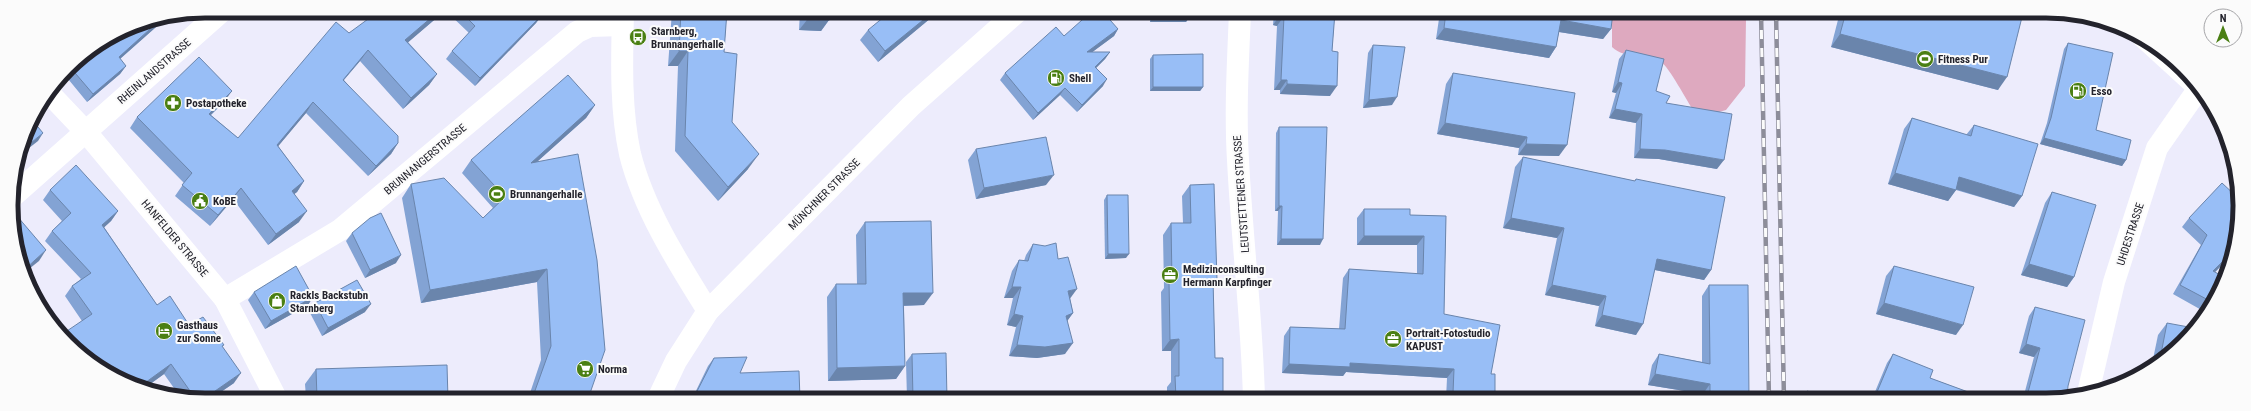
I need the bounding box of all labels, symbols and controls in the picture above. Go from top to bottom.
north arrow [2203,8,2243,48]
text: N [2220,12,2227,25]
place label: Starnberg, Brunnangerhalle [651,25,724,51]
bus stop icon: Starnberg, Brunnangerhalle [628,27,648,47]
street label: RHEINLANDSTRASSE [115,36,194,107]
sports icon: Fitness Pur [1915,49,1935,69]
place label: Fitness Pur [1938,53,1988,66]
fuel station icon: Shell [1046,68,1066,88]
place label: Shell [1069,72,1091,85]
fuel station icon: Esso [2068,81,2088,101]
place label: Esso [2091,85,2112,98]
pharmacy icon: Postapotheke [163,93,183,113]
place label: Postapotheke [186,97,247,110]
street label: BRUNNANGERSTRASSE [382,121,469,198]
street label: LEUTSTETTENER STRASSE [1231,134,1252,253]
street label: MÜNCHNER STRASSE [786,156,863,233]
sports icon: Brunnangerhalle [487,184,507,204]
place label: Brunnangerhalle [510,188,583,201]
public building icon: KoBE [190,191,210,211]
place label: KoBE [213,195,237,208]
street label: HANFELDER STRASSE [139,197,211,280]
street label: UHDESTRASSE [2114,201,2147,267]
place label: Medizinconsulting Hermann Karpfinger [1183,263,1272,289]
office icon: Medizinconsulting Hermann Karpfinger [1160,265,1180,285]
place label: Rackls Backstubn Starnberg [290,289,368,315]
shop icon: Rackls Backstubn Starnberg [267,291,287,311]
place label: Gasthaus zur Sonne [177,319,221,345]
hotel icon: Gasthaus zur Sonne [154,321,174,341]
place label: Portrait-Fotostudio KAPUST [1406,327,1491,353]
office icon: Portrait-Fotostudio KAPUST [1383,329,1403,349]
supermarket icon: Norma [575,359,595,379]
place label: Norma [598,363,627,376]

